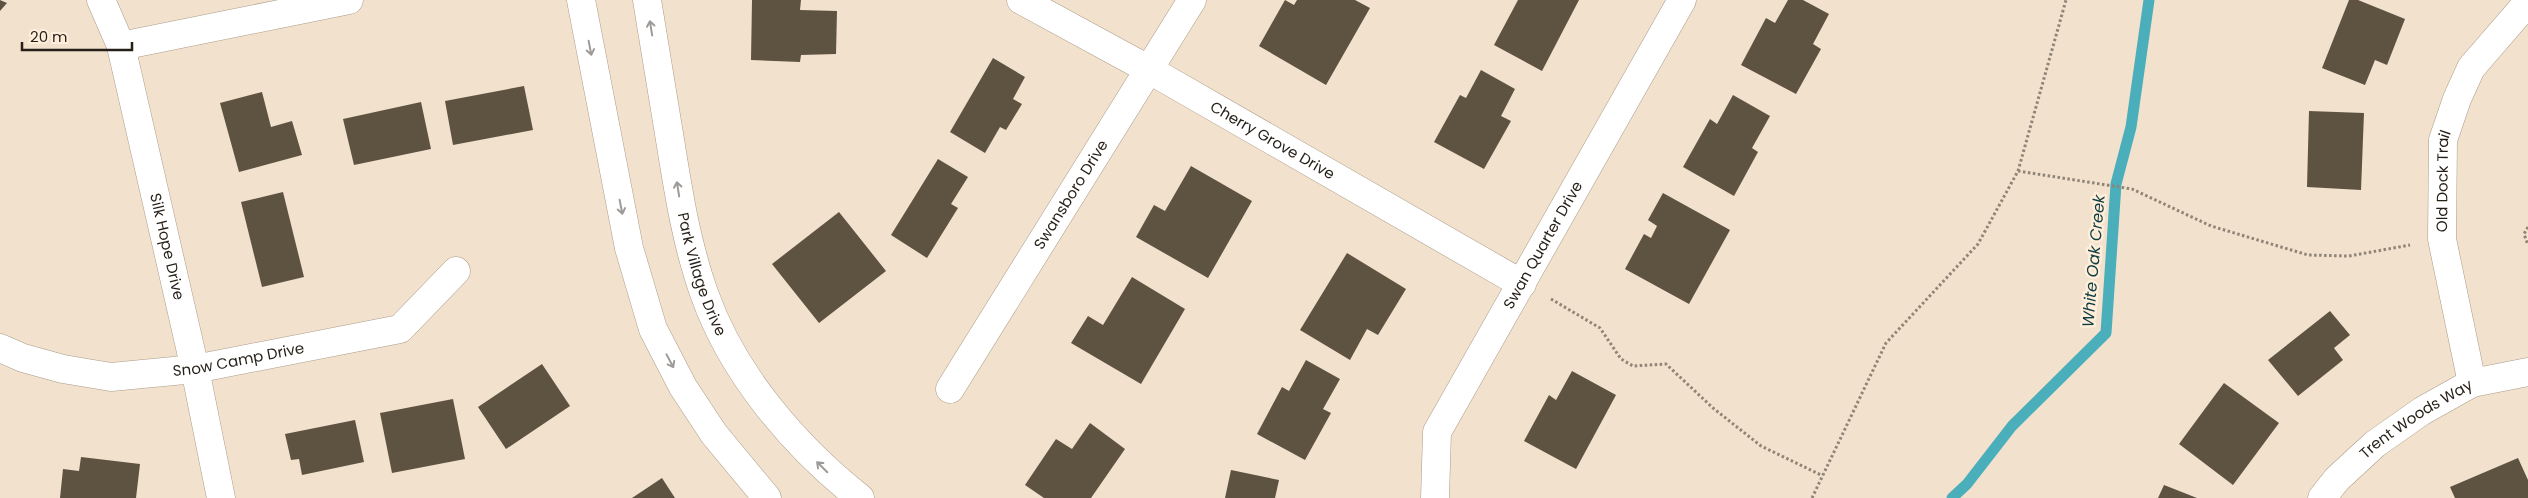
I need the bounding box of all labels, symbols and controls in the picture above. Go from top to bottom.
scale bar [22,20,132,52]
one-way arrow [646,21,656,37]
text: 20 m [30,26,68,47]
one-way arrow [586,39,596,55]
street label: Cherry Grove Drive [1206,96,1339,184]
street label: Old Dock Trail [2431,127,2456,232]
street label: Swansboro Drive [1029,136,1113,253]
street label: Swan Quarter Drive [1498,177,1587,313]
one-way arrow [672,181,682,197]
street label: Silk Hope Drive [145,191,190,302]
water label: White Oak Creek [2076,193,2111,328]
one-way arrow [617,199,627,215]
street label: Park Village Drive [673,210,732,339]
street label: Snow Camp Drive [172,337,306,381]
one-way arrow [665,354,675,369]
street label: Trent Woods Way [2355,374,2477,463]
one-way arrow [816,461,828,473]

